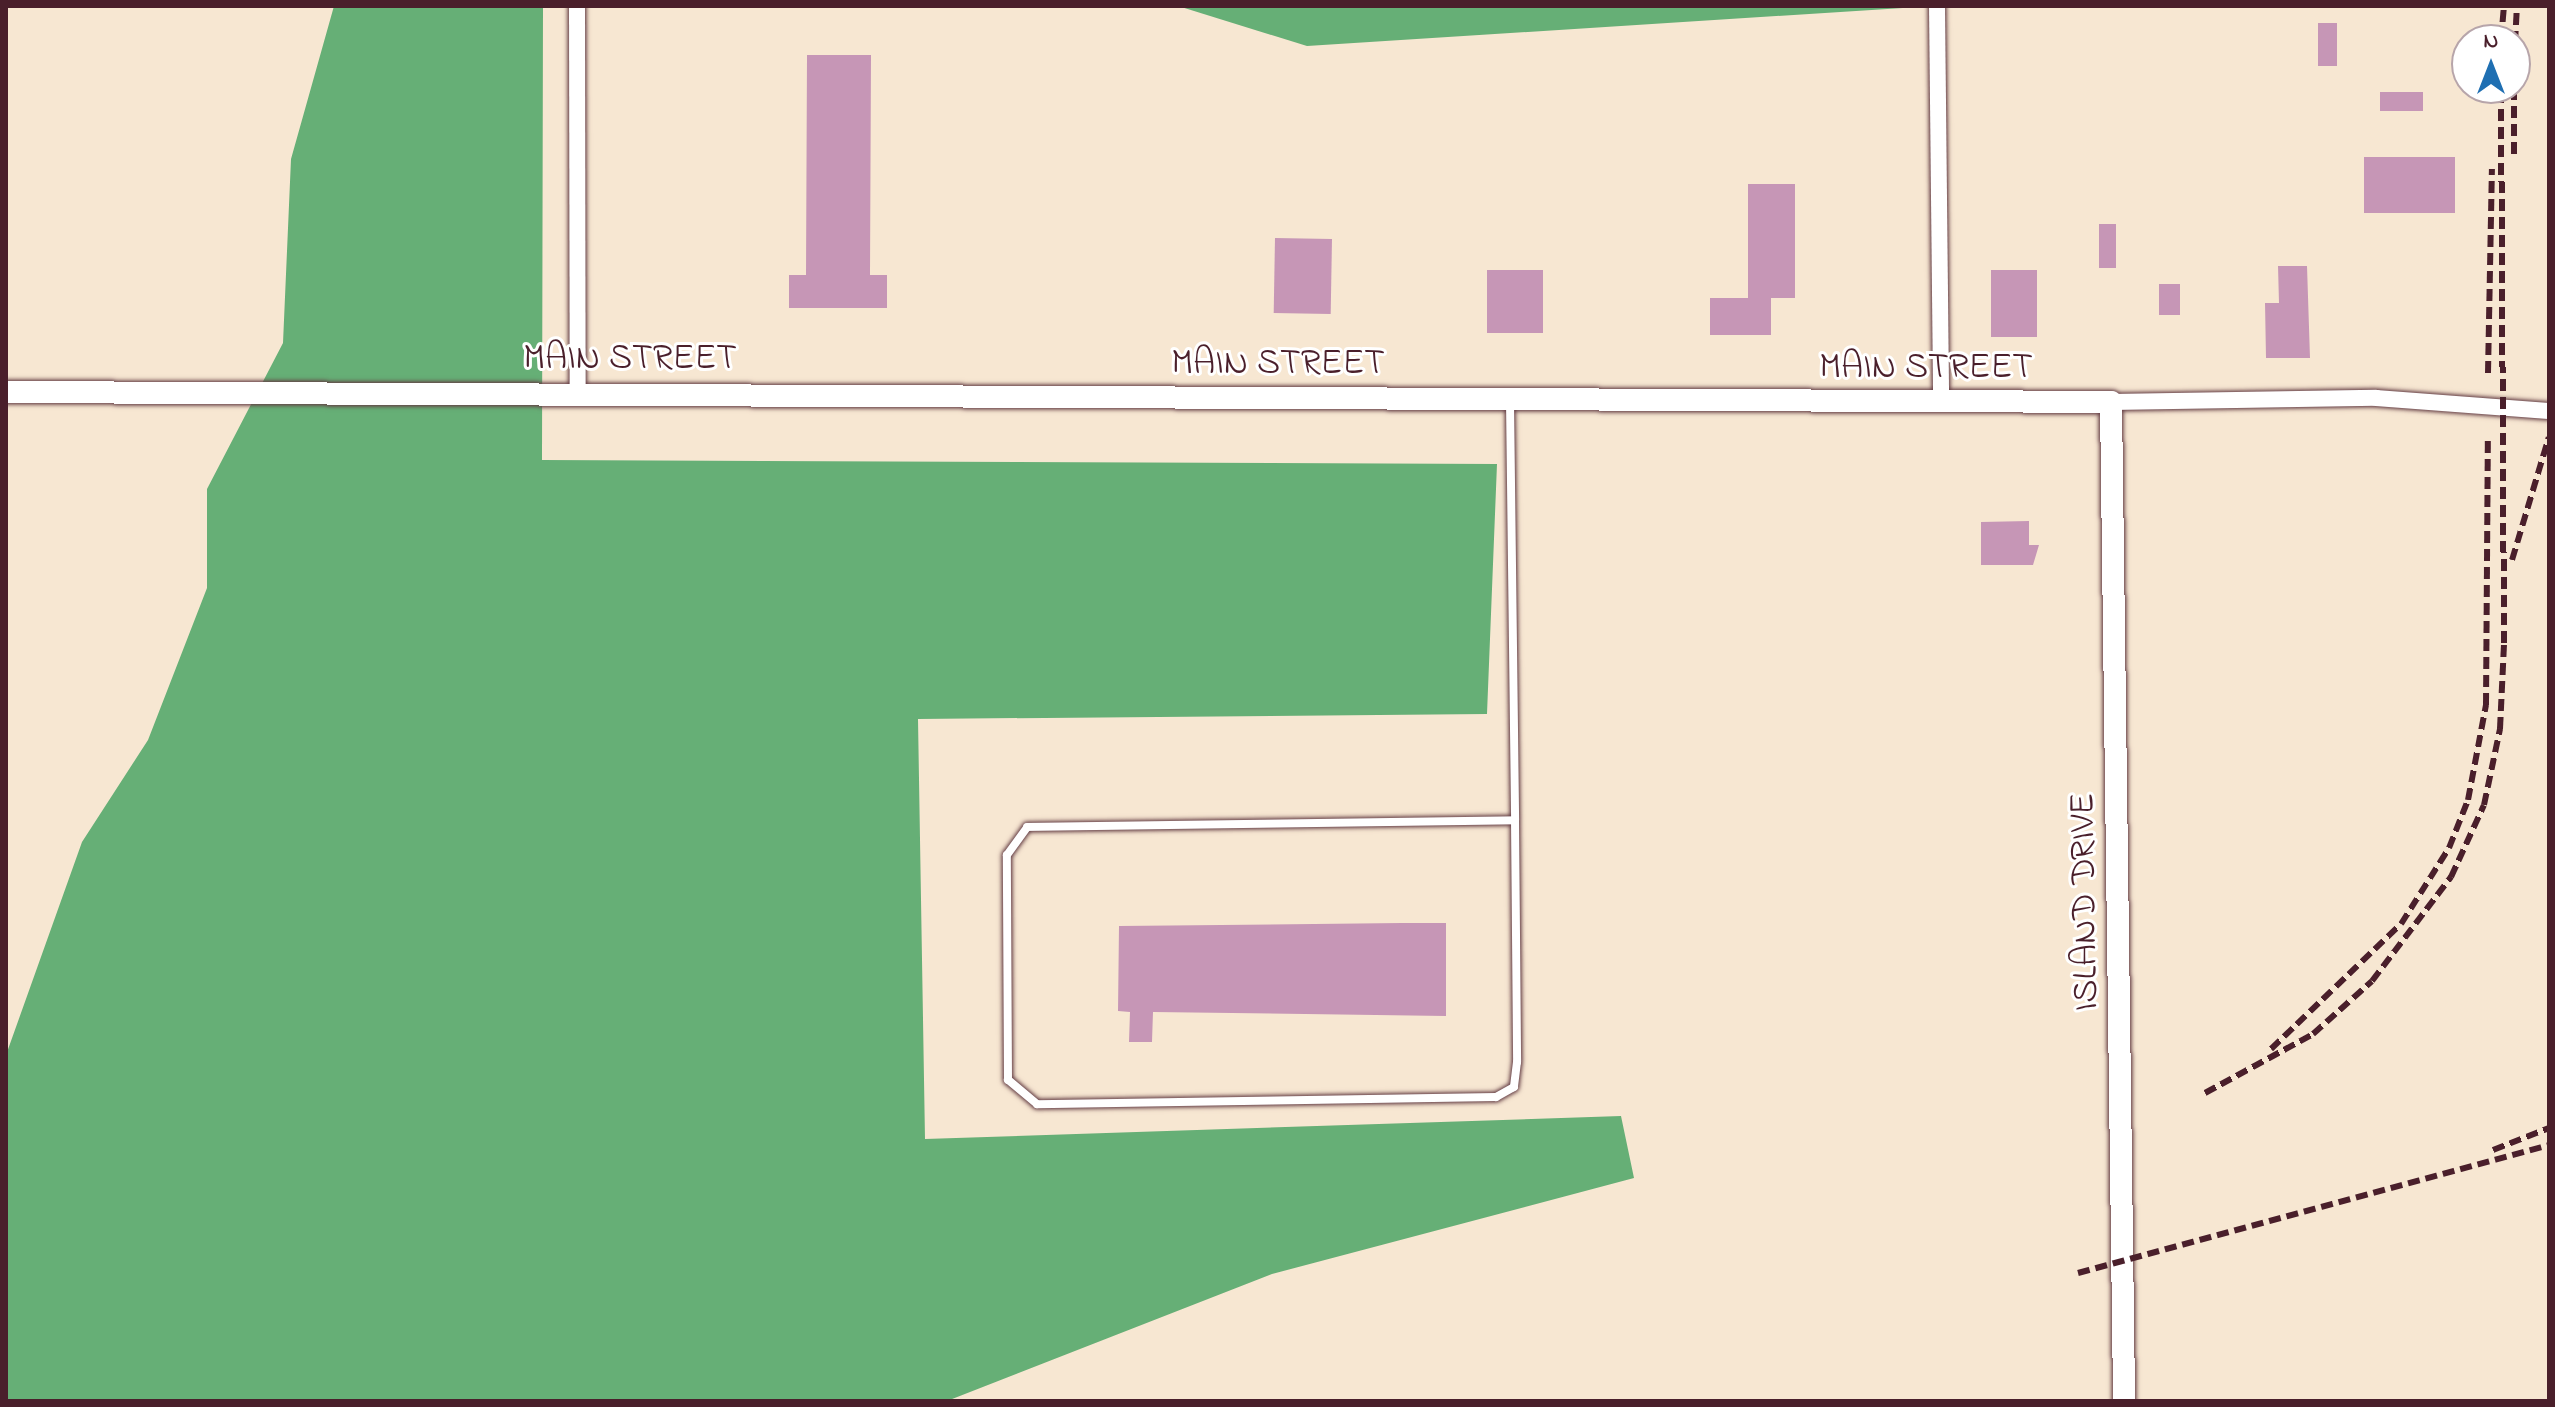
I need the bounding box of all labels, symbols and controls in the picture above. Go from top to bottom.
north arrow [2451,24,2531,104]
text: N [2484,26,2498,58]
street label: MAIN STREET [523,338,737,382]
street label: MAIN STREET [1171,343,1385,387]
street label: MAIN STREET [1819,347,2033,391]
street label: ISLAND DRIVE [2062,793,2110,1011]

